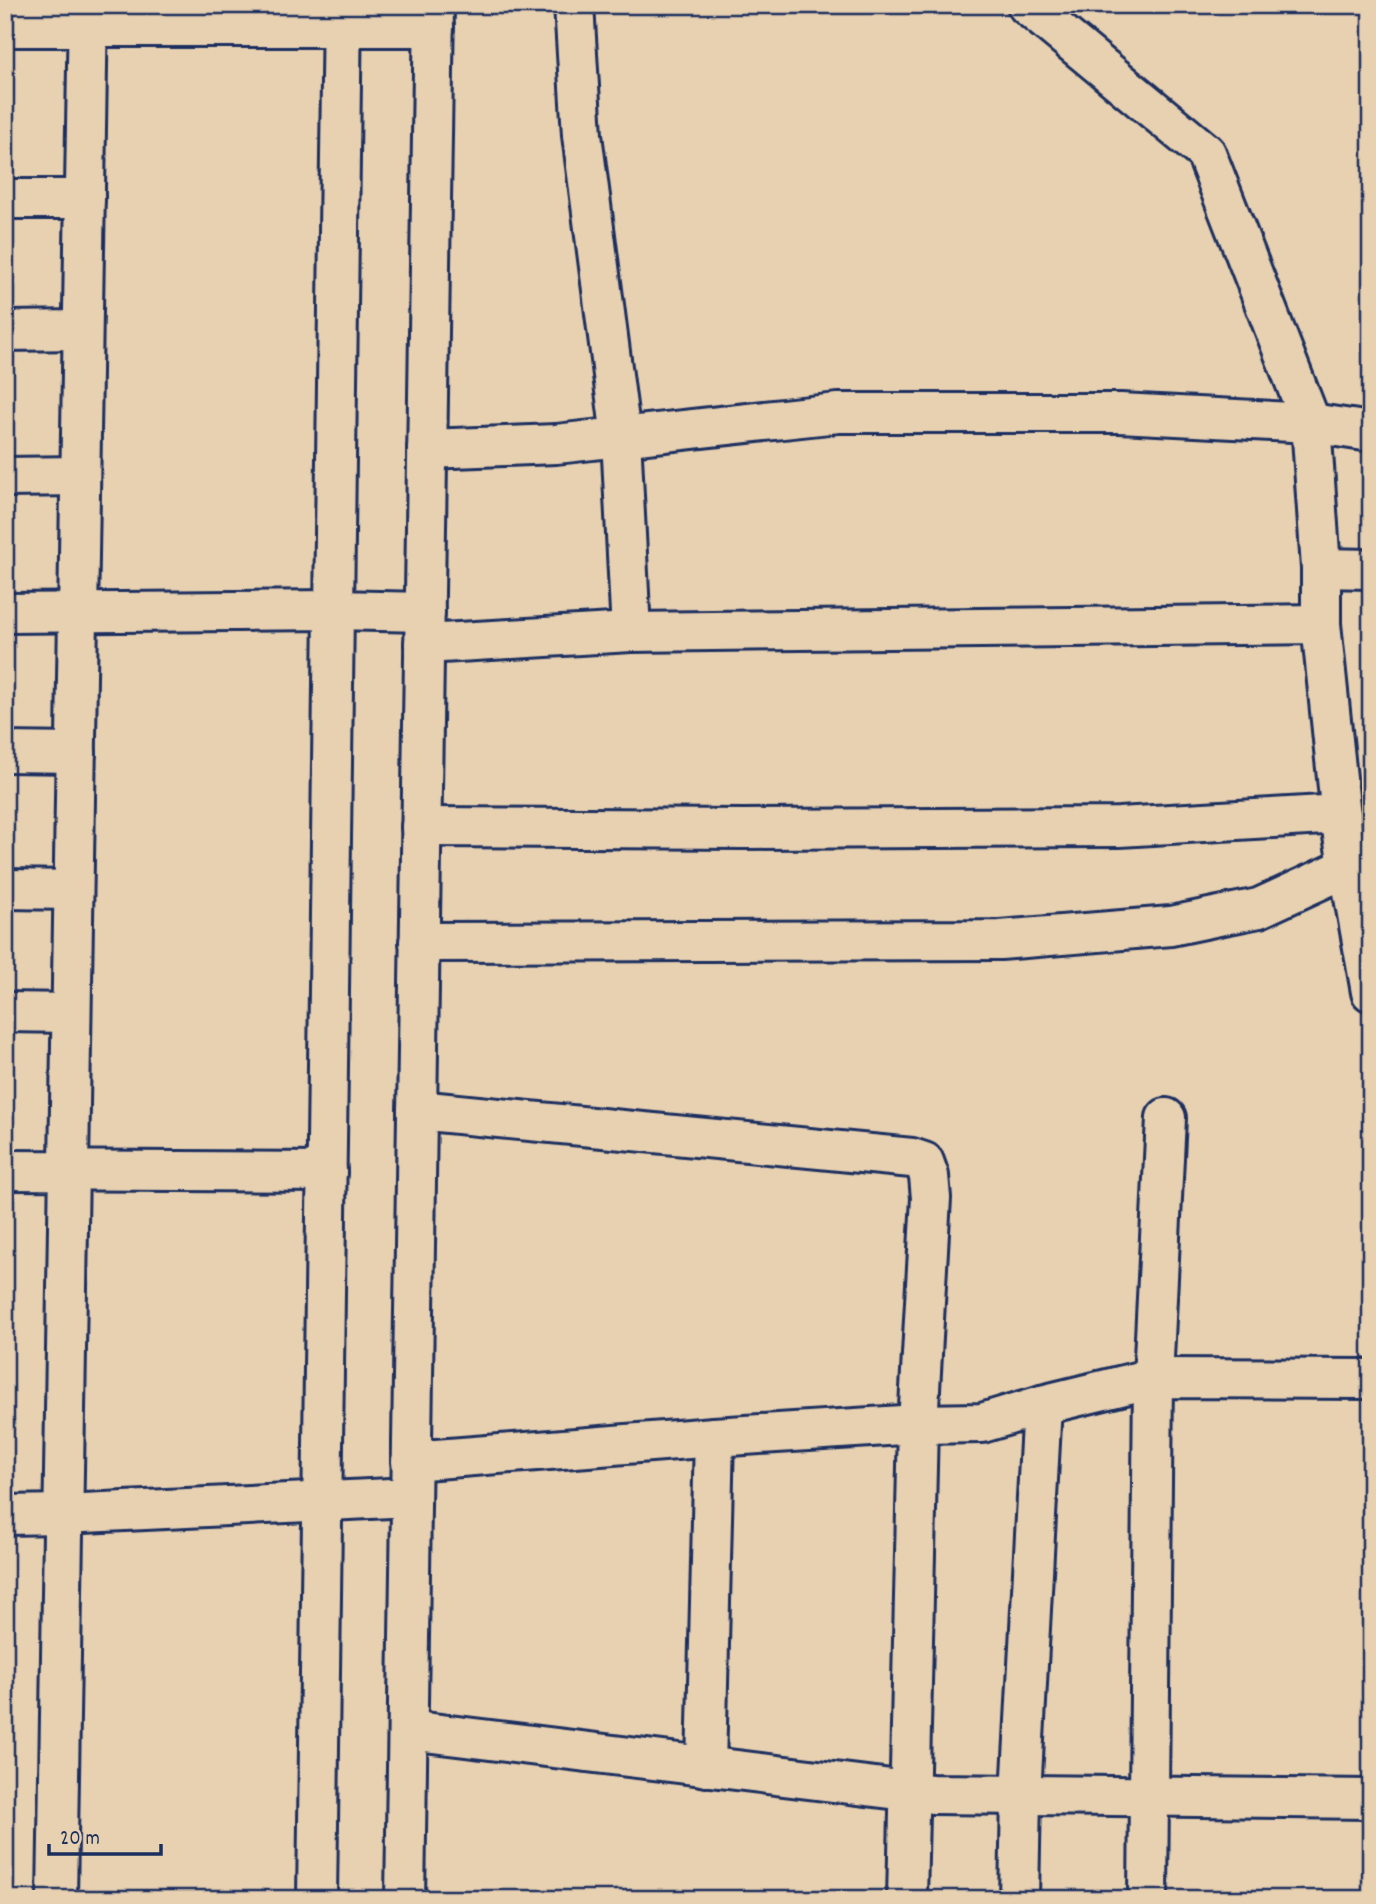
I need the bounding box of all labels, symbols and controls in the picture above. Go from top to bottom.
scale bar [49,1813,161,1857]
text: 20 m [60,1825,100,1855]

